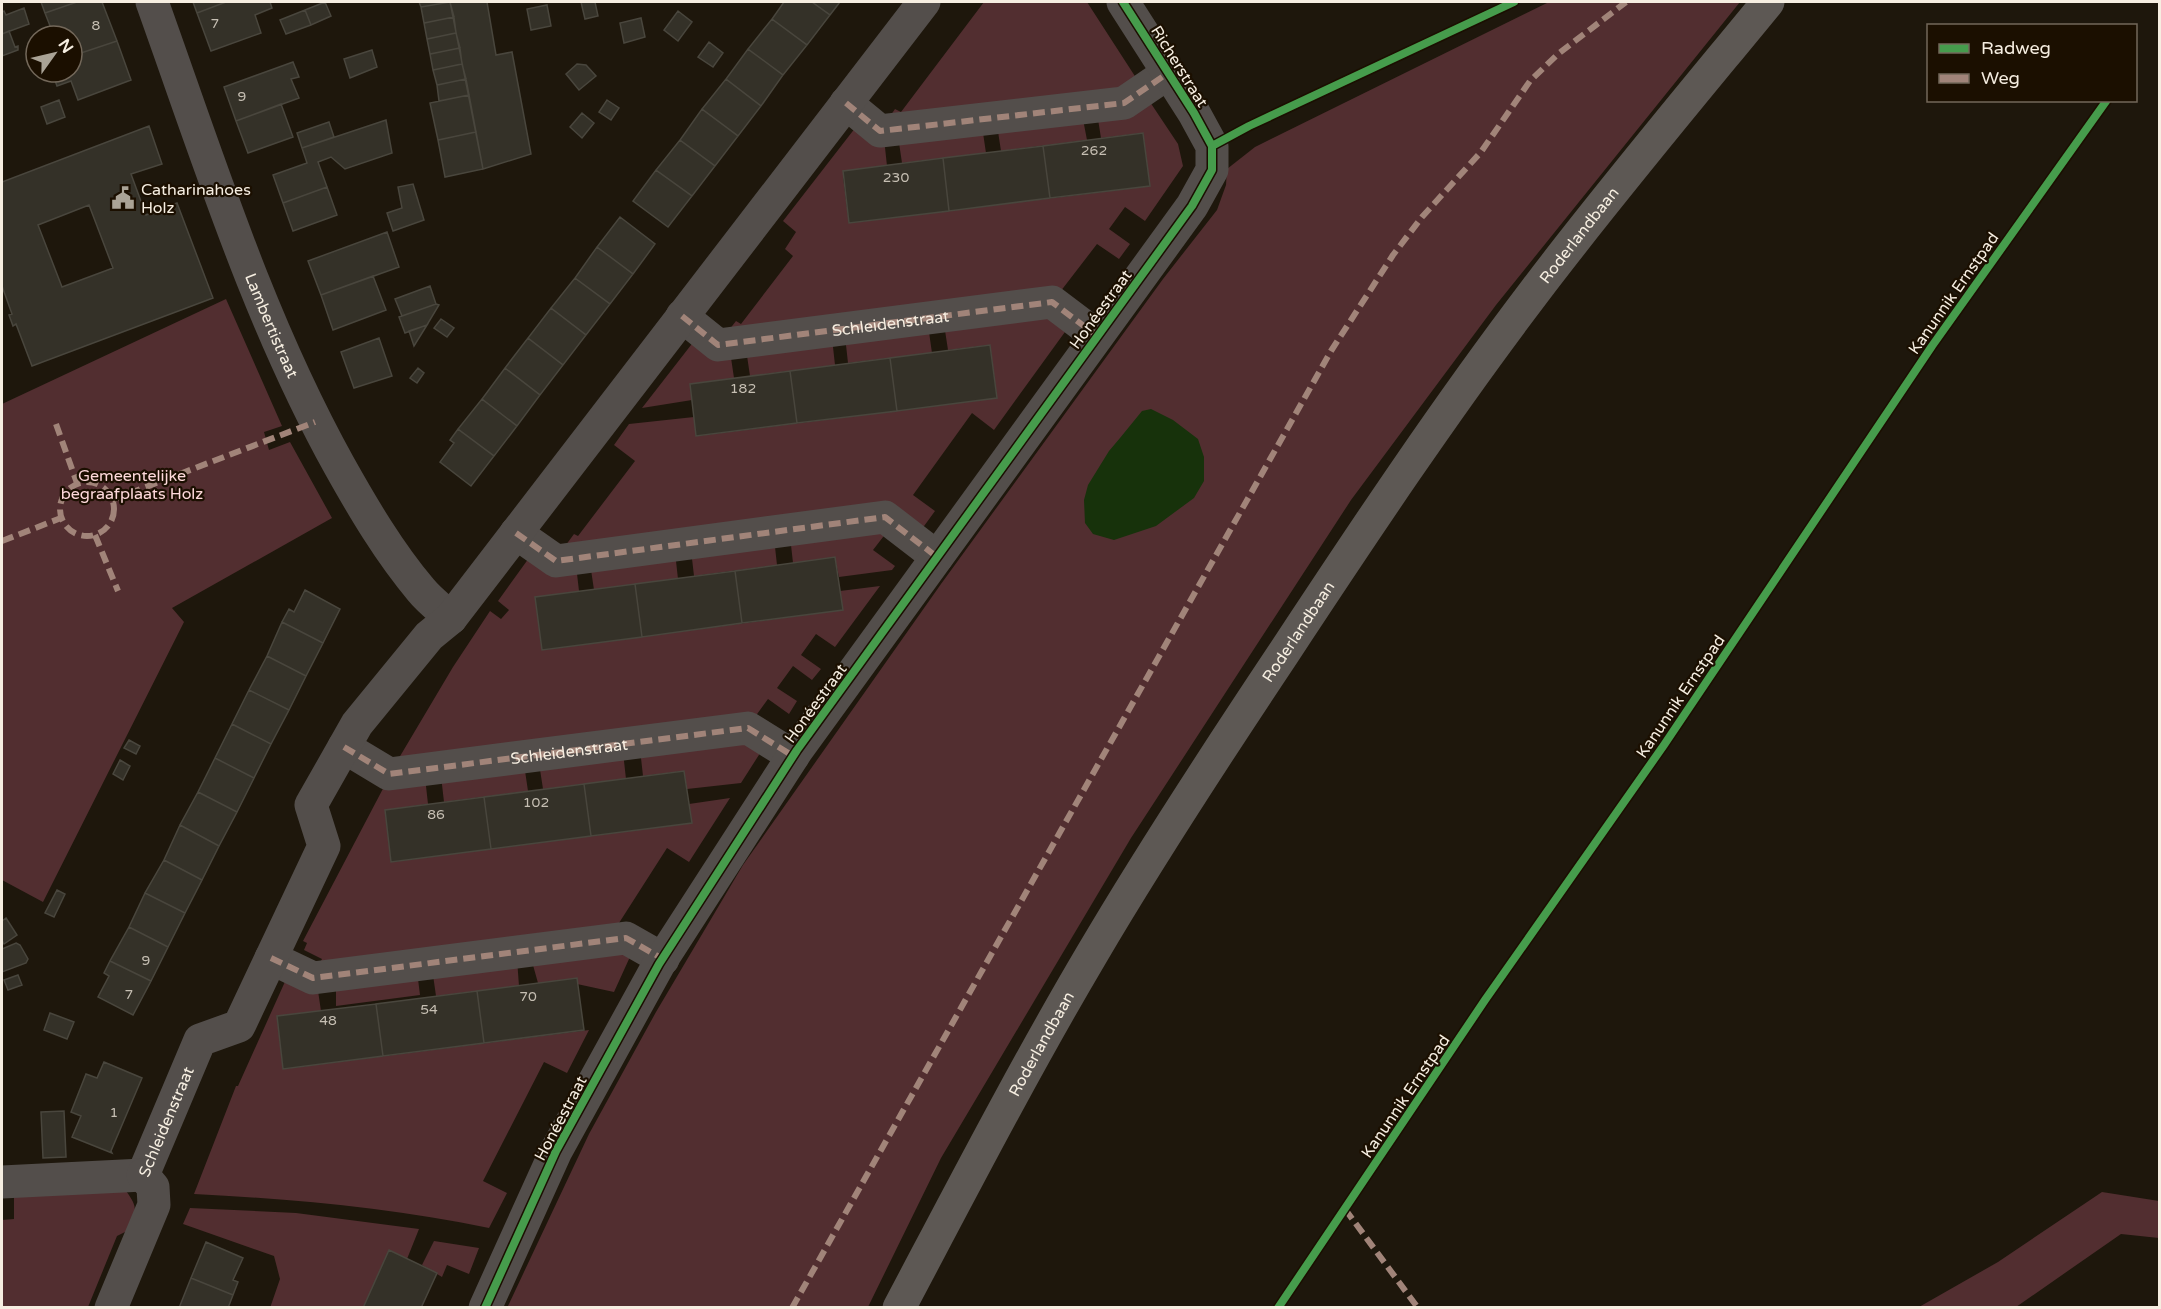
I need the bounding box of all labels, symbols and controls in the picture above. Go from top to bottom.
house number: 7 [211,15,219,32]
house number: 8 [92,17,101,34]
street label: Richerstraat [1146,22,1212,111]
north arrow [24,24,84,84]
legend [1927,24,2137,102]
text: N [54,35,77,57]
text: Radweg [1981,37,2051,59]
text: Weg [1981,67,2020,89]
house number: 9 [238,88,246,105]
house number: 262 [1081,142,1107,159]
house number: 230 [883,169,909,186]
place label: Catharinahoes Holz [141,180,251,218]
street label: Roderlandbaan [1535,183,1623,288]
public building icon: Catharinahoes Holz [110,185,136,211]
street label: Kanunnik Ernstpad [1904,229,2003,358]
street label: Honéestraat [1065,266,1136,353]
street label: Lambertistraat [240,270,302,381]
street label: Schleidenstraat [831,306,950,341]
house number: 182 [730,380,756,397]
park label: Gemeentelijke begraafplaats Holz [61,466,203,504]
street label: Roderlandbaan [1258,578,1339,686]
street label: Kanunnik Ernstpad [1632,631,1729,762]
street label: Honéestraat [780,660,851,747]
street label: Schleidenstraat [509,735,629,769]
house number: 102 [523,794,549,811]
house number: 86 [427,806,445,823]
house number: 9 [142,952,150,969]
house number: 7 [125,986,133,1003]
house number: 70 [519,988,537,1005]
street label: Roderlandbaan [1004,988,1079,1100]
house number: 54 [420,1001,438,1018]
house number: 48 [319,1012,337,1029]
street label: Kanunnik Ernstpad [1357,1031,1454,1162]
street label: Schleidenstraat [134,1064,199,1180]
street label: Honéestraat [530,1073,592,1164]
house number: 1 [110,1104,118,1121]

